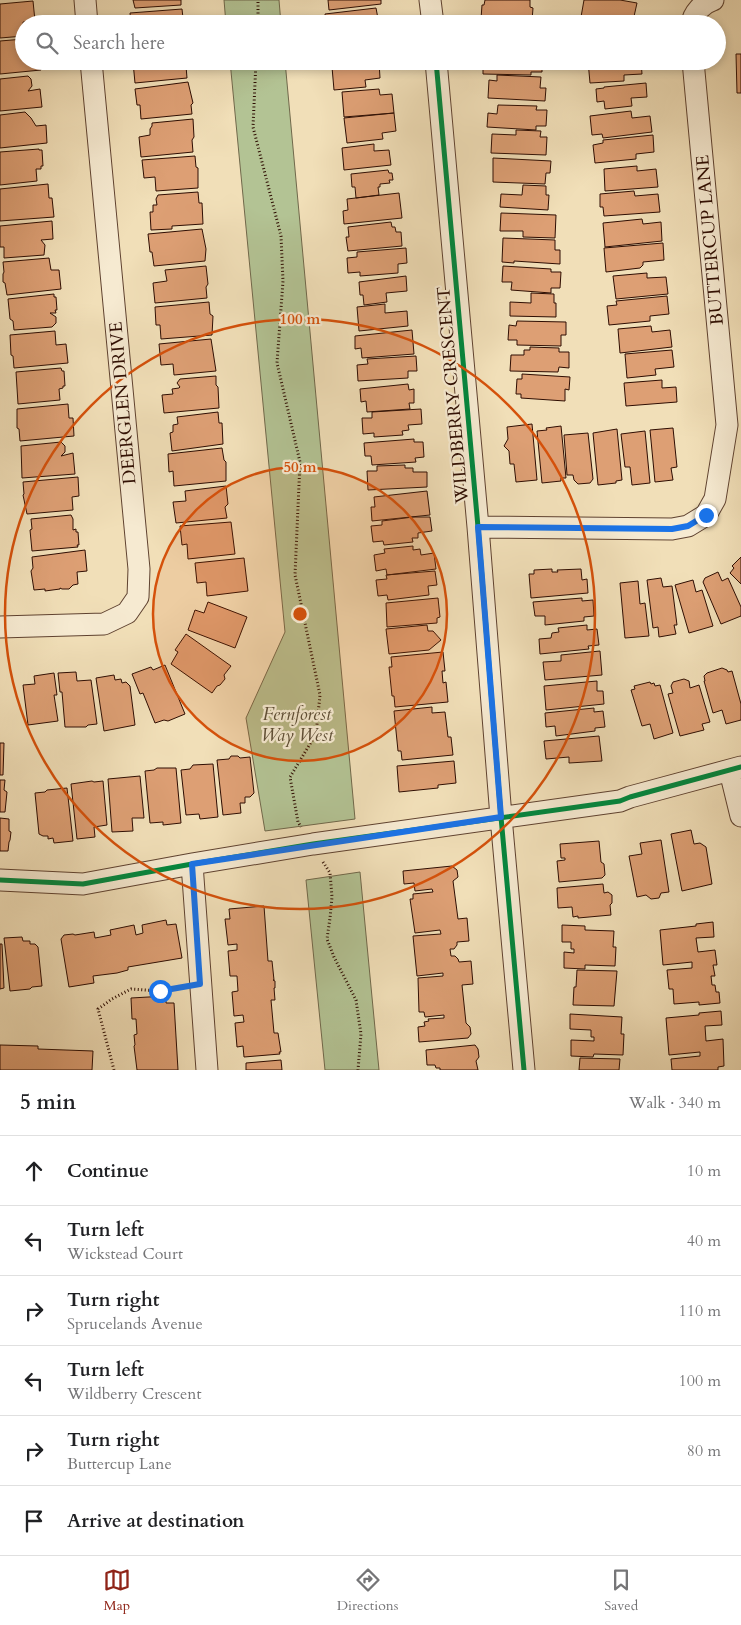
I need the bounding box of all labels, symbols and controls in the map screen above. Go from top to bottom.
search box [15,15,726,70]
icon: search [33,29,61,57]
text: Search here [73,30,165,56]
street label: BUTTERCUP LANE [690,154,730,326]
street label: WILDBERRY CRESCENT [431,285,475,506]
text: 100 m [280,309,321,329]
street label: DEERGLEN DRIVE [103,321,143,485]
text: 50 m [283,457,317,477]
route end [695,504,718,527]
centre of rings [291,605,309,623]
park label: Fernforest Way West [261,702,334,748]
route start [149,980,172,1003]
text: 5 min [20,1088,76,1117]
text: Walk · 340 m [629,1092,721,1114]
icon: ahead [20,1157,48,1185]
text: Continue [67,1158,149,1184]
text: 10 m [687,1160,721,1182]
text: Turn left [67,1217,144,1243]
icon: left [20,1227,48,1255]
text: 40 m [687,1230,721,1252]
text: Wickstead Court [67,1243,183,1265]
text: Turn right [67,1287,159,1313]
icon: right [20,1297,48,1325]
text: 110 m [679,1300,721,1322]
text: Sprucelands Avenue [67,1313,203,1335]
text: Turn left [67,1357,144,1383]
icon: left [20,1367,48,1395]
text: 100 m [679,1370,721,1392]
text: Wildberry Crescent [67,1383,201,1405]
text: Turn right [67,1427,159,1453]
icon: right [20,1437,48,1465]
text: 80 m [687,1440,721,1462]
text: Buttercup Lane [67,1453,172,1475]
icon: arrive [20,1507,48,1535]
text: Arrive at destination [67,1508,244,1534]
tab: Map [103,1566,131,1615]
tab: Directions [337,1566,398,1615]
tab: Saved [604,1566,638,1615]

